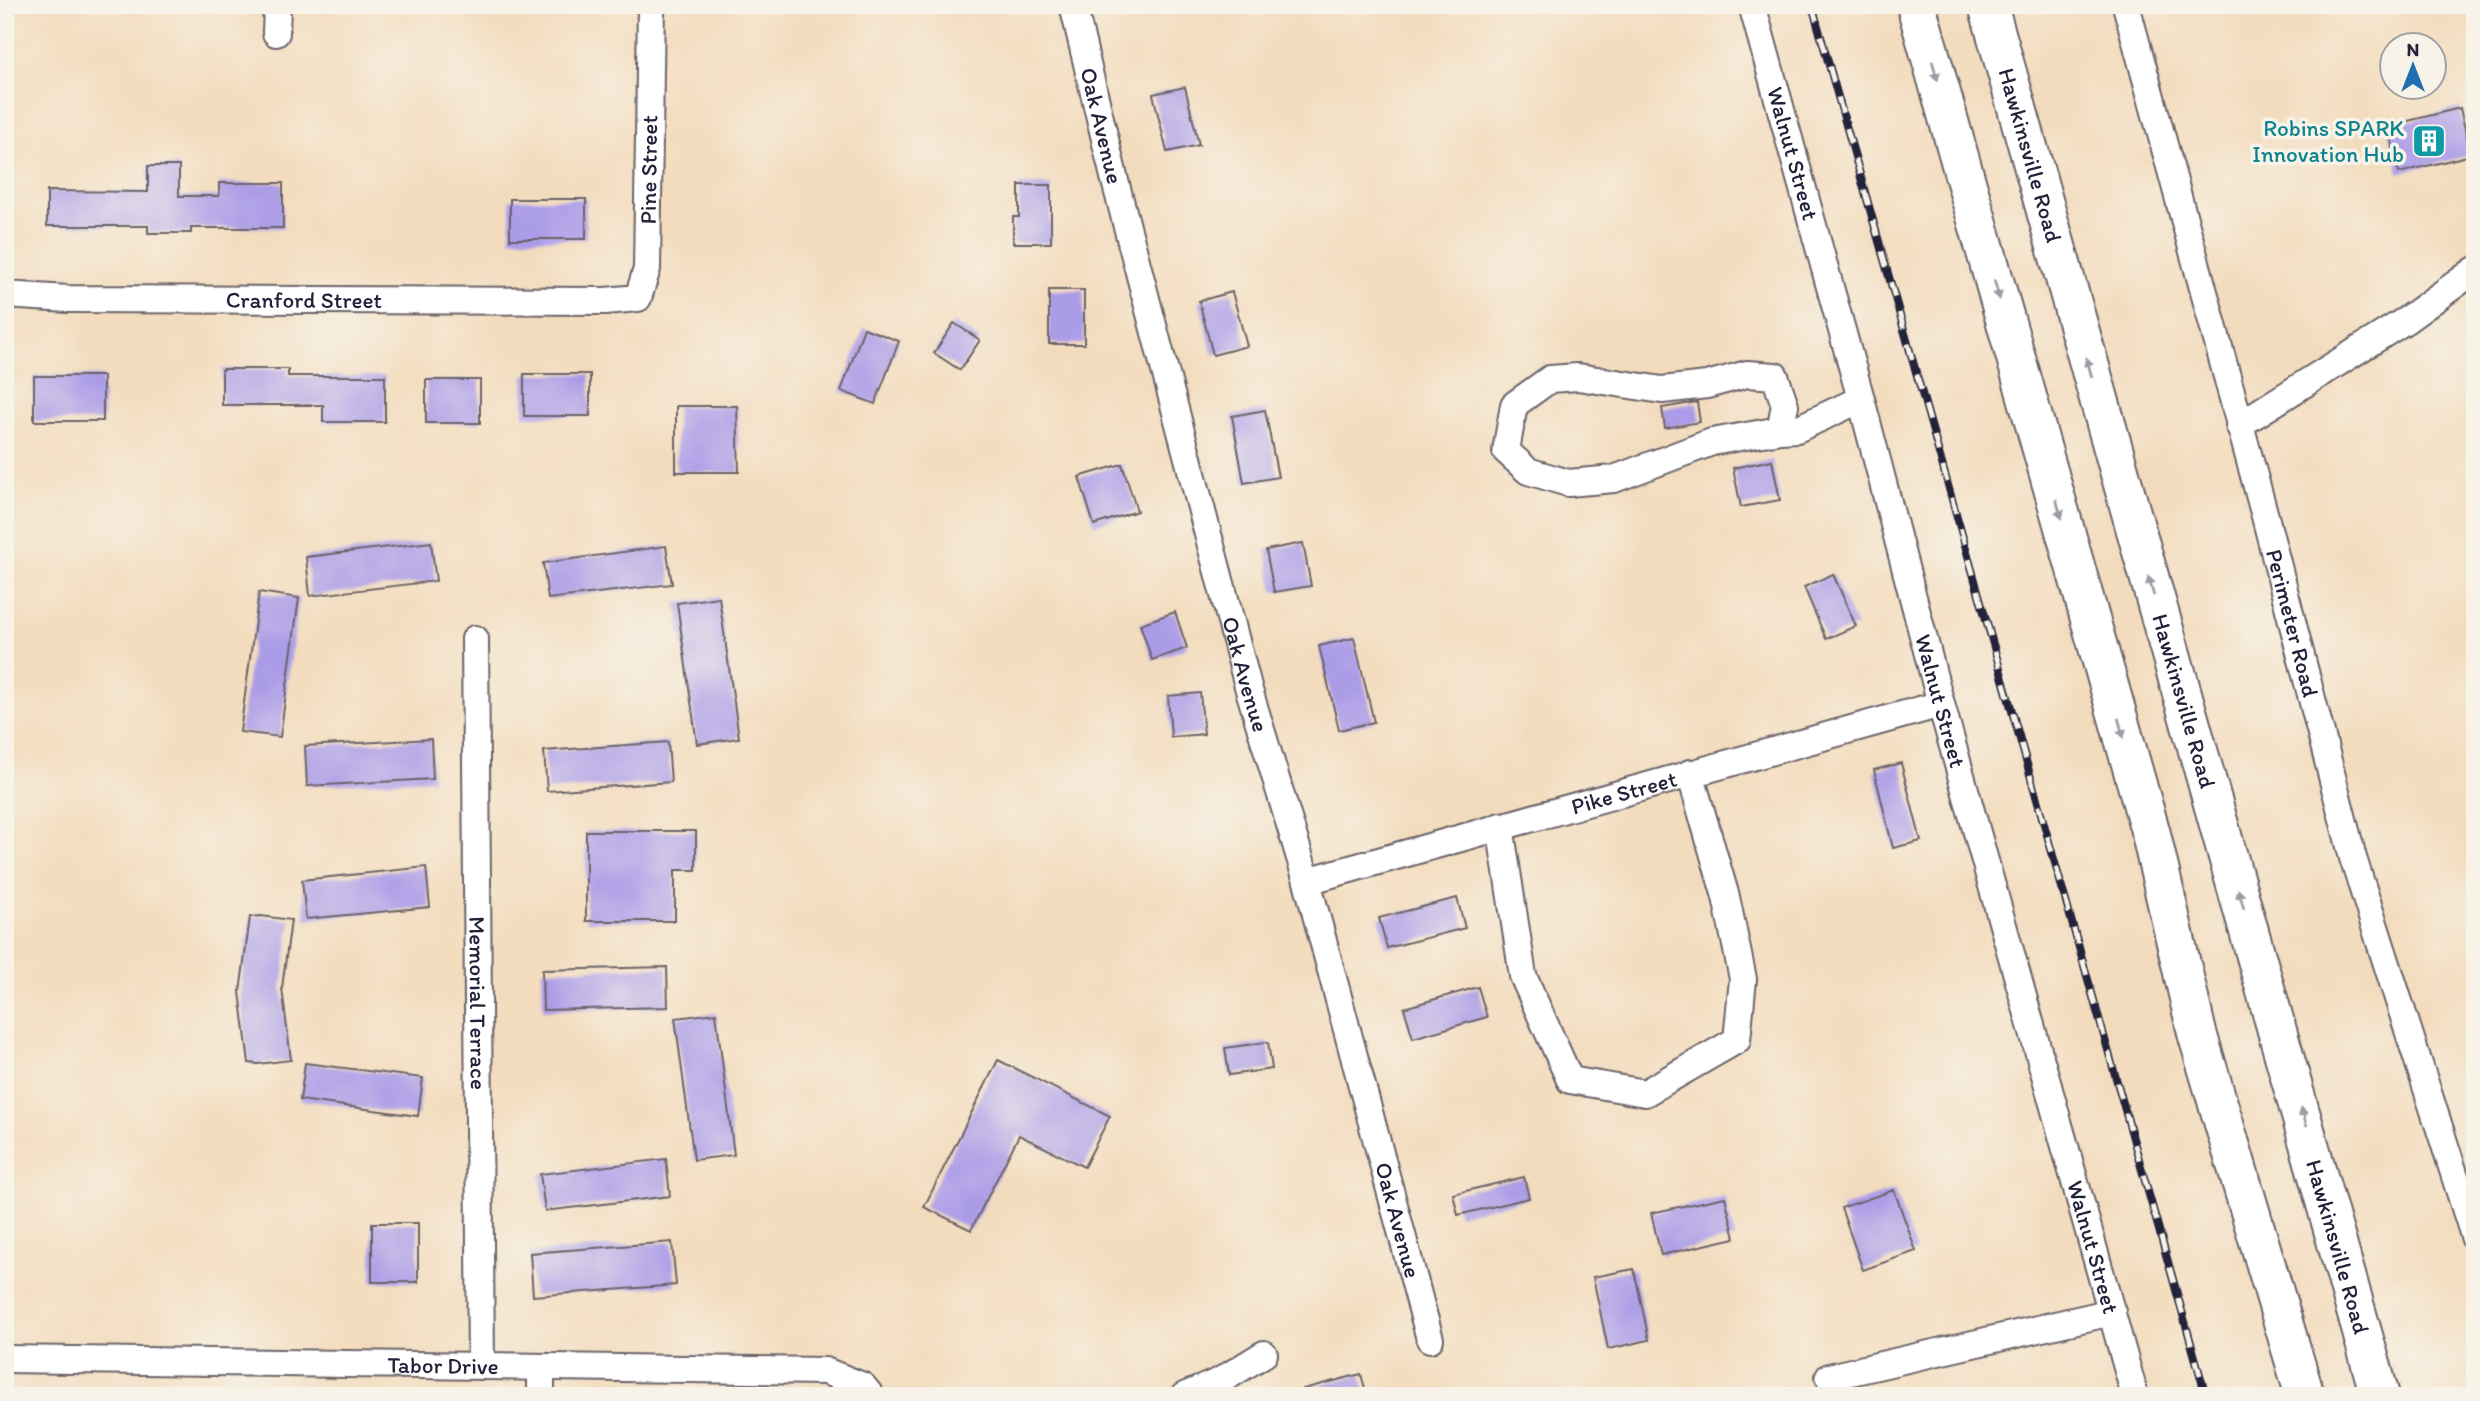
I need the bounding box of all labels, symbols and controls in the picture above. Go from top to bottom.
north arrow [2378,32,2448,102]
text: N [2407,38,2419,61]
one-way arrow [1930,61,1940,82]
street label: Oak Avenue [1074,65,1129,187]
street label: Hawkinsville Road [1992,65,2068,246]
street label: Walnut Street [1761,84,1825,224]
place label: Robins SPARK Innovation Hub [2252,114,2404,168]
street label: Pine Street [634,115,663,225]
building icon: Robins SPARK Innovation Hub [2410,122,2448,160]
one-way arrow [1992,280,2002,301]
street label: Cranford Street [226,286,382,314]
one-way arrow [2084,356,2094,377]
one-way arrow [2054,499,2064,520]
street label: Perimeter Road [2260,546,2325,700]
one-way arrow [2145,575,2155,596]
street label: Hawkinsville Road [2146,610,2222,791]
street label: Oak Avenue [1216,613,1275,735]
street label: Walnut Street [1909,631,1972,771]
one-way arrow [2116,717,2126,738]
street label: Pike Street [1568,764,1680,821]
one-way arrow [2235,888,2245,909]
street label: Memorial Terrace [463,916,493,1090]
one-way arrow [2298,1106,2308,1127]
street label: Hawkinsville Road [2300,1156,2376,1337]
street label: Oak Avenue [1369,1159,1427,1281]
street label: Walnut Street [2061,1177,2125,1317]
street label: Tabor Drive [387,1351,499,1380]

